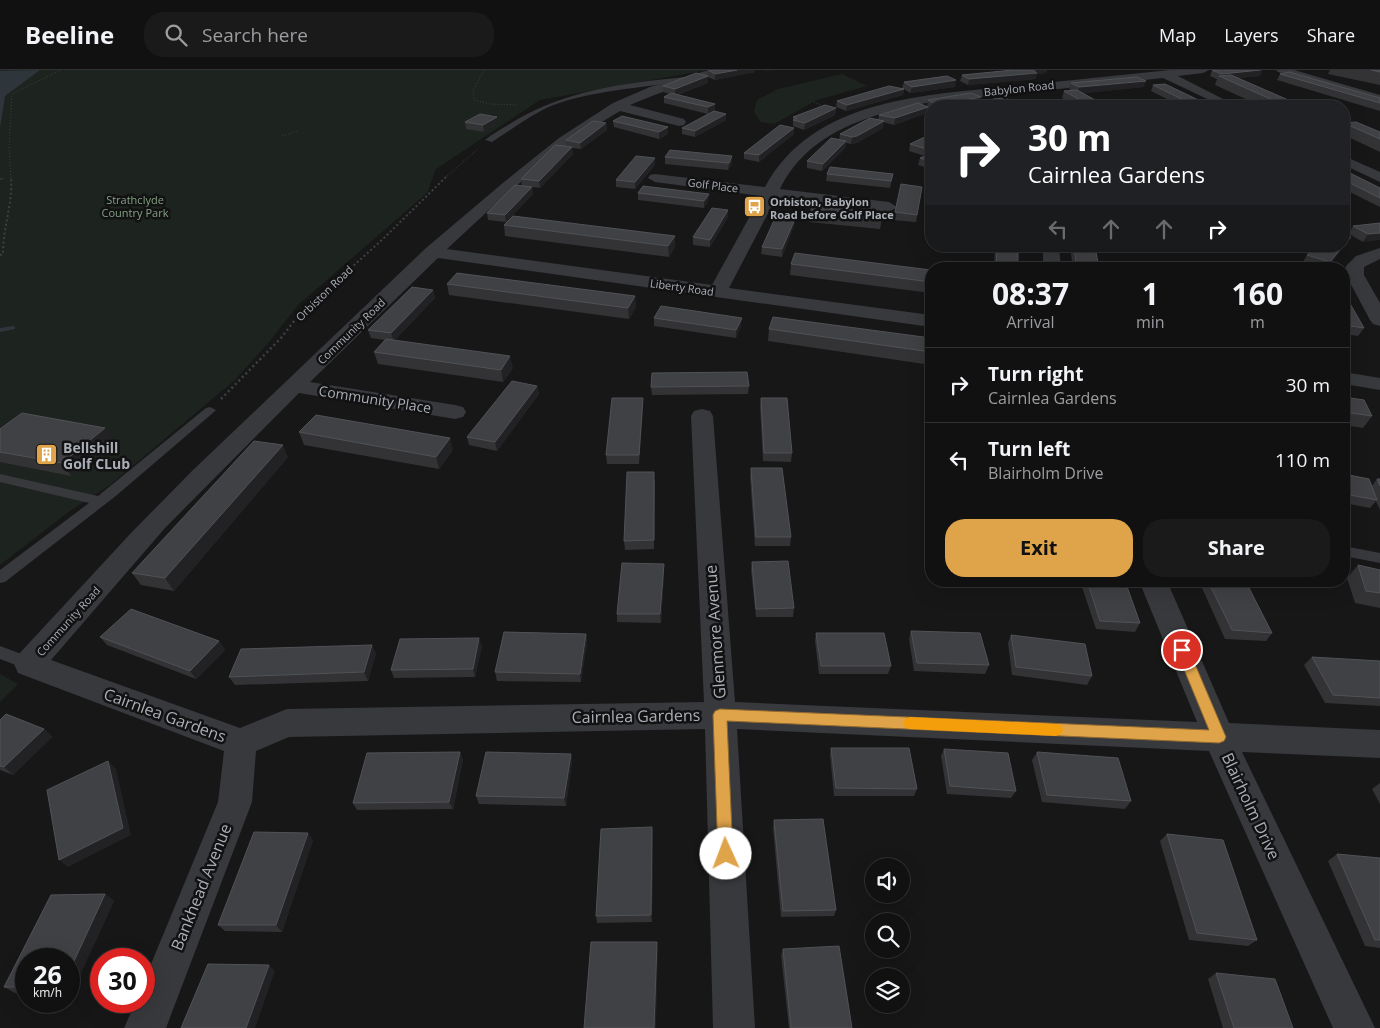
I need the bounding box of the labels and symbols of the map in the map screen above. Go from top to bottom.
street label: Babylon Road [983,77,1055,99]
street label: Golf Place [687,174,739,196]
park label: Strathclyde Country Park [102,192,169,220]
place label: Orbiston, Babylon Road before Golf Place [770,194,894,222]
bus stop icon: Orbiston, Babylon Road before Golf Place [742,195,766,219]
street label: Orbiston Road [292,262,356,324]
street label: Liberty Road [649,275,715,299]
street label: Community Road [314,295,388,367]
street label: Community Place [317,381,433,417]
place label: Bellshill Golf CLub [63,438,130,473]
building icon: Bellshill Golf CLub [35,443,59,467]
street label: Glenmore Avenue [699,564,731,700]
street label: Community Road [33,583,103,659]
pin [1161,629,1203,671]
street label: Cairnlea Gardens [101,683,229,747]
street label: Cairnlea Gardens [571,704,701,728]
street label: Blairholm Drive [1217,749,1285,863]
street label: Bankhead Avenue [166,820,236,954]
position arrow [699,827,751,879]
speed limit sign: 30 [90,948,155,1013]

